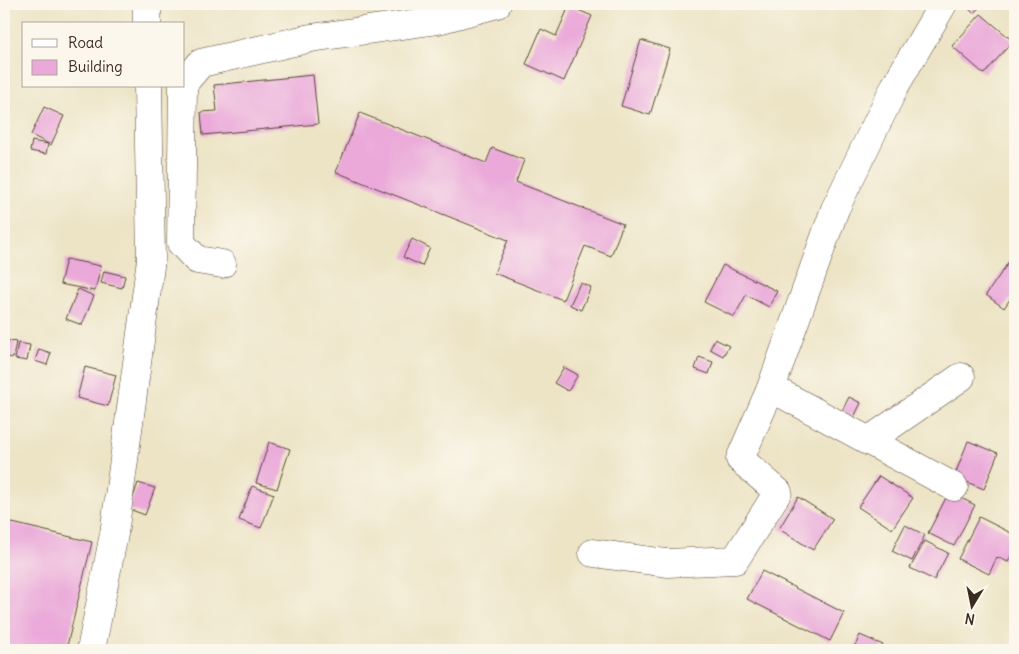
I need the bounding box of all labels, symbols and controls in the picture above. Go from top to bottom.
legend [22,22,185,88]
text: Road [68,33,103,52]
text: Building [68,57,123,76]
north arrow [946,582,996,632]
text: N [963,609,976,629]

